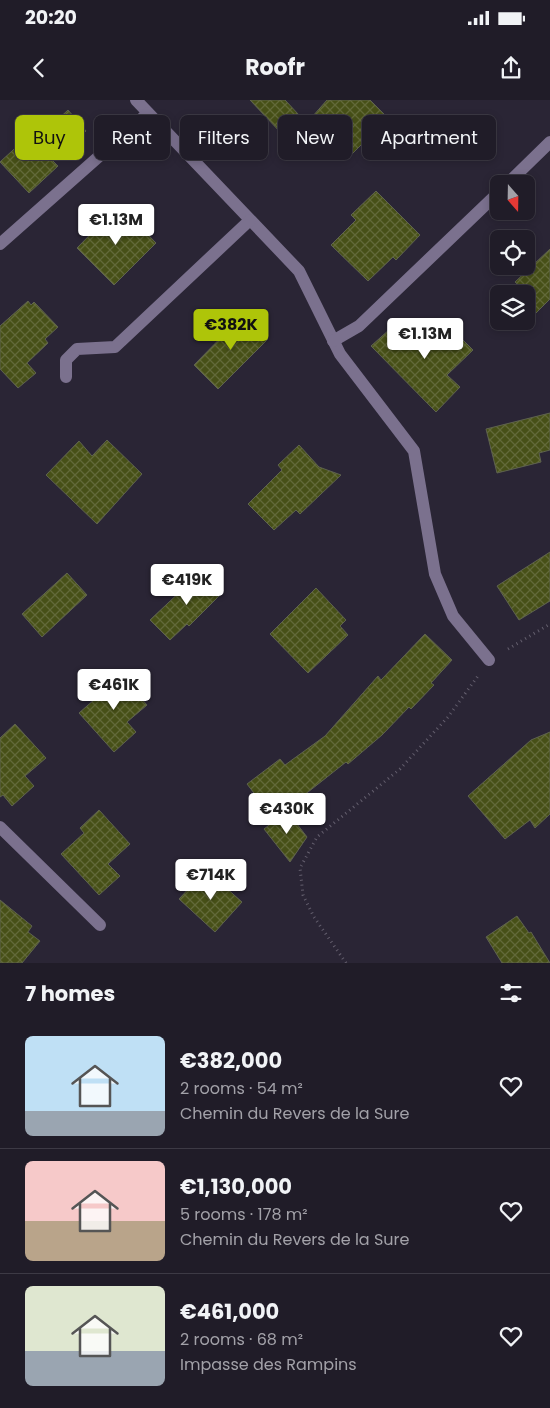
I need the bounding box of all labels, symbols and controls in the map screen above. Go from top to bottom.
text: 20:20 [25,4,77,31]
text: Roofr [245,52,305,83]
icon: back [25,54,53,82]
icon: share [497,54,525,82]
chip: Buy [15,115,84,160]
chip: Rent [94,115,170,160]
chip: Filters [180,115,268,160]
chip: New [278,115,352,160]
chip: Apartment [362,115,496,160]
north arrow [490,175,535,220]
map controls [490,175,535,330]
pin: €1.13M [75,204,157,246]
text: €1.13M [89,208,143,231]
button: locate [490,230,535,275]
button: layers [490,285,535,330]
pin: €382K [196,308,266,351]
text: €382K [204,313,258,336]
pin: €1.13M [384,318,466,360]
text: €1.13M [398,322,452,345]
pin: €419K [152,564,222,606]
text: €419K [162,568,212,591]
pin: €461K [79,668,149,711]
text: €461K [89,673,139,696]
pin: €430K [252,792,322,835]
text: €430K [260,797,314,820]
pin: €714K [176,858,246,901]
text: €714K [186,863,236,886]
text: 7 homes [25,979,115,1008]
icon: filters [497,979,525,1007]
text: €382,000 [180,1046,282,1075]
icon: home [65,1056,125,1116]
icon: heart [497,1072,525,1100]
text: 2 rooms · 54 m² [180,1077,303,1100]
text: Chemin du Revers de la Sure [180,1102,409,1125]
text: €1,130,000 [180,1172,292,1201]
icon: home [65,1181,125,1241]
icon: heart [497,1197,525,1225]
text: 5 rooms · 178 m² [180,1203,308,1226]
text: Chemin du Revers de la Sure [180,1228,409,1251]
text: €461,000 [180,1297,279,1326]
icon: home [65,1306,125,1366]
icon: heart [497,1322,525,1350]
text: 2 rooms · 68 m² [180,1328,303,1351]
text: Impasse des Rampins [180,1353,357,1376]

